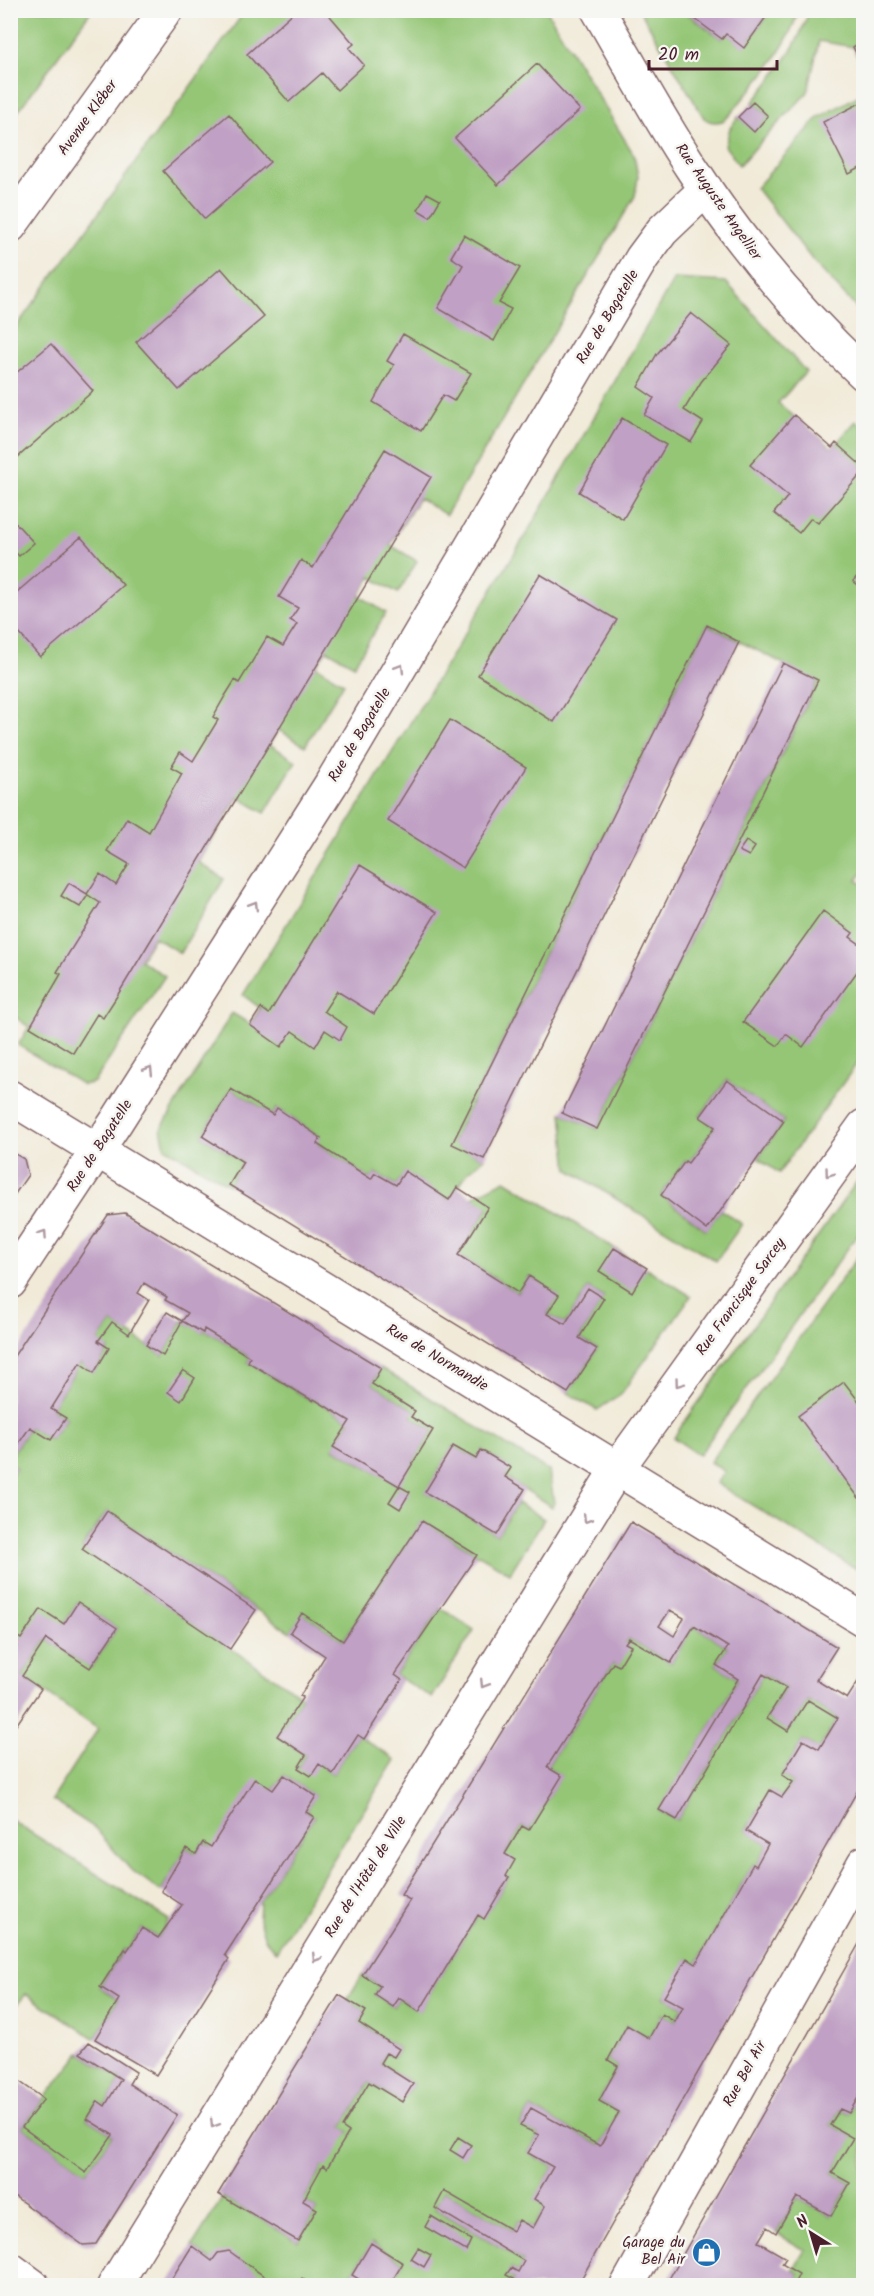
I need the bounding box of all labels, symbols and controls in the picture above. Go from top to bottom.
scale bar [649,33,776,71]
text: 20 m [658,41,699,70]
street label: Avenue Kléber [52,74,124,161]
street label: Rue Auguste Angellier [669,139,768,266]
street label: Rue de Bagatelle [570,265,646,369]
one-way arrow [393,664,404,674]
street label: Rue de Bagatelle [322,683,398,787]
one-way arrow [246,901,257,912]
one-way arrow [142,1066,153,1077]
street label: Rue de Bagatelle [61,1095,139,1197]
one-way arrow [826,1167,837,1178]
one-way arrow [36,1229,47,1240]
street label: Rue Francisque Sarcey [690,1232,793,1361]
street label: Rue de Normandie [381,1318,493,1398]
one-way arrow [675,1376,686,1387]
one-way arrow [583,1512,594,1523]
one-way arrow [481,1678,492,1689]
street label: Rue de l'Hôtel de Ville [319,1811,413,1943]
one-way arrow [311,1952,323,1962]
street label: Rue Bel Air [717,2036,774,2111]
one-way arrow [209,2118,221,2128]
north arrow [781,2203,841,2263]
text: N [791,2209,814,2235]
place label: Garage du Bel Air [622,2231,686,2272]
shop icon: Garage du Bel Air [690,2236,722,2268]

